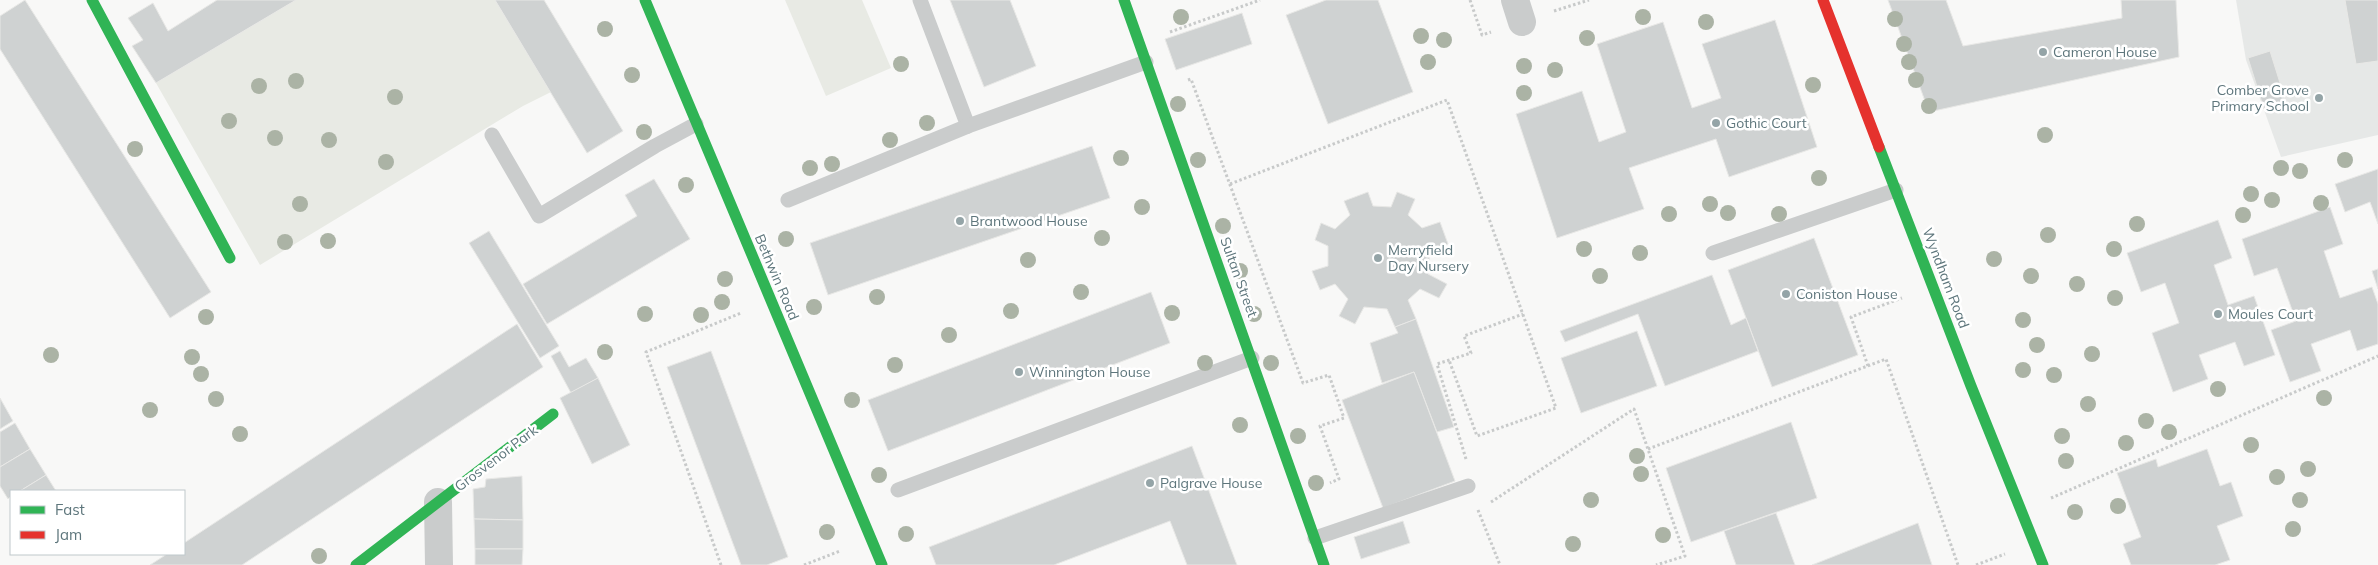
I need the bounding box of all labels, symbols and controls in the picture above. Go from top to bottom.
place label: Cameron House [2053,43,2157,61]
marker: Cameron House [2037,46,2049,58]
place label: Comber Grove Primary School [2211,81,2309,115]
marker: Comber Grove Primary School [2313,92,2325,104]
place label: Gothic Court [1726,114,1807,132]
marker: Gothic Court [1710,117,1722,129]
place label: Brantwood House [970,212,1088,230]
marker: Brantwood House [954,215,966,227]
street label: Wyndham Road [1919,225,1973,331]
street label: Bethwin Road [751,231,803,323]
street label: Sultan Street [1216,234,1262,320]
place label: Merryfield Day Nursery [1388,241,1469,275]
marker: Merryfield Day Nursery [1372,252,1384,264]
place label: Coniston House [1796,285,1898,303]
marker: Coniston House [1780,288,1792,300]
place label: Moules Court [2228,305,2313,323]
marker: Moules Court [2212,308,2224,320]
place label: Winnington House [1029,363,1150,381]
marker: Winnington House [1013,366,1025,378]
street label: Grosvenor Park [451,420,542,495]
place label: Palgrave House [1160,474,1262,492]
marker: Palgrave House [1144,477,1156,489]
legend [10,490,185,555]
text: Fast [55,500,85,519]
text: Jam [55,525,82,544]

